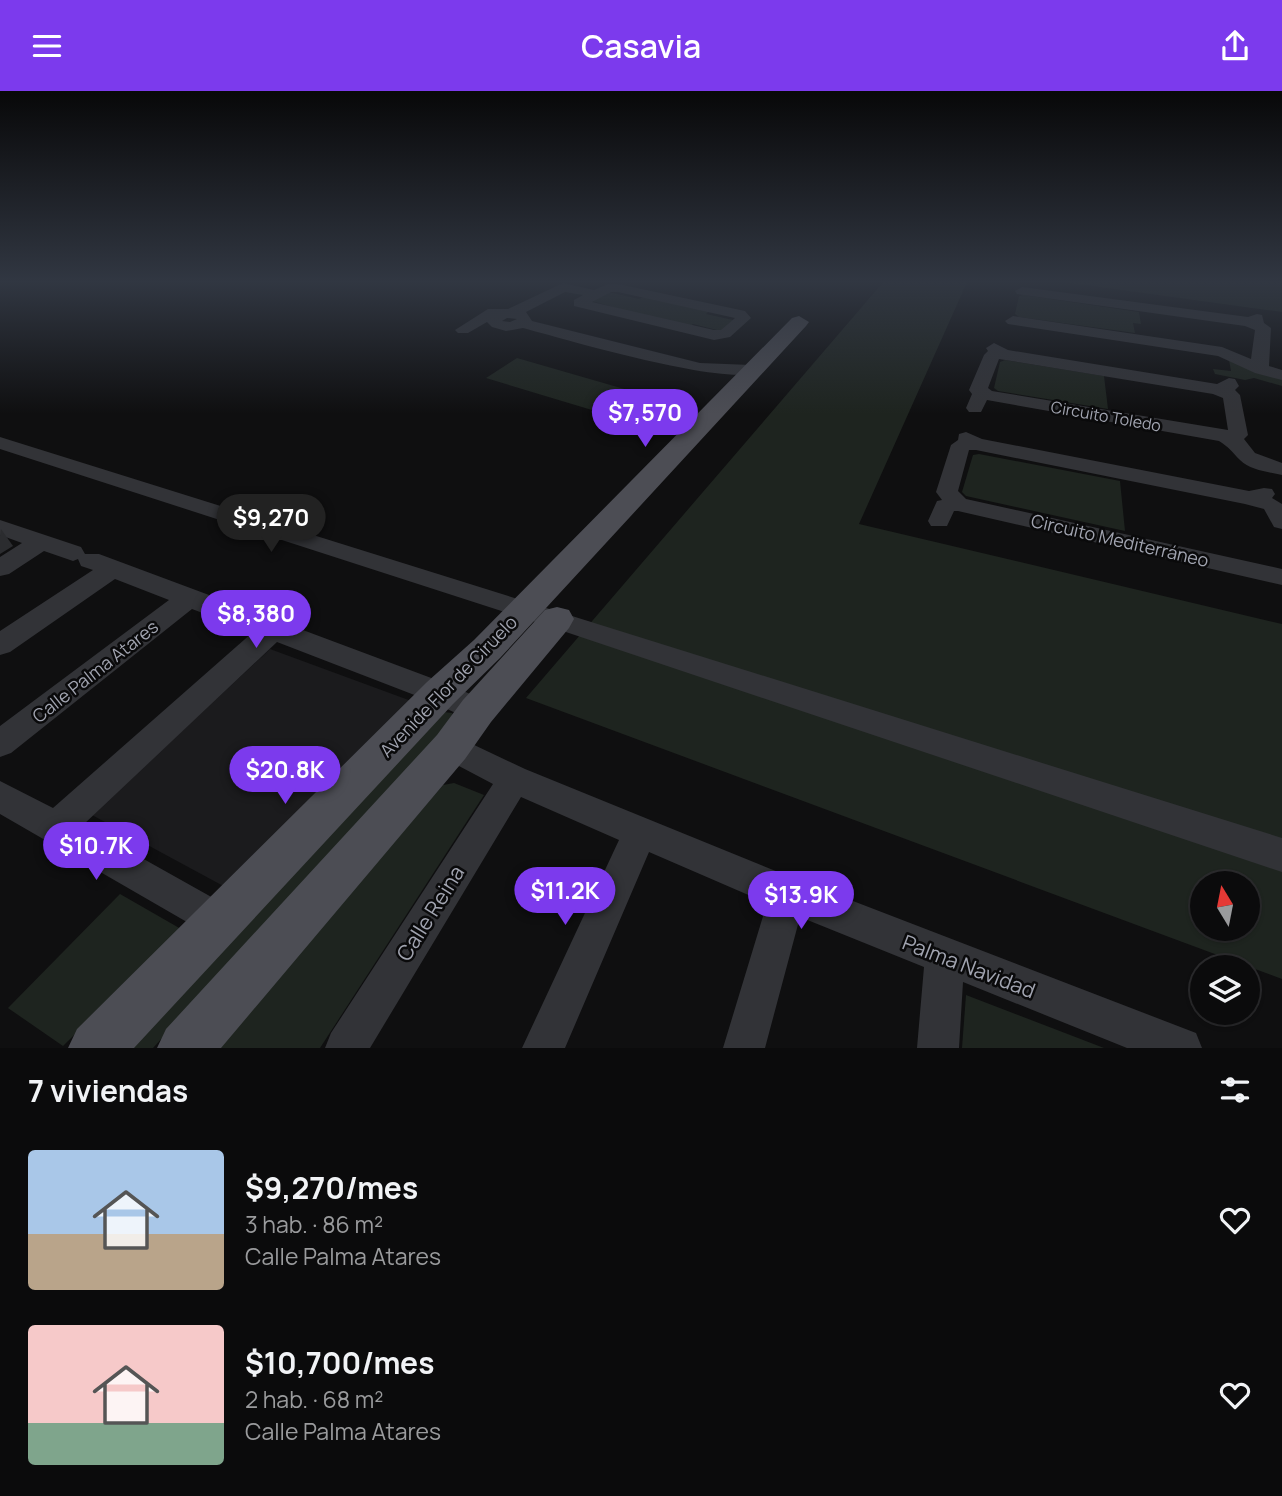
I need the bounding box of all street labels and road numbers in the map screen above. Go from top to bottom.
street label: Circuito Toledo [1049,395,1163,437]
street label: Circuito Mediterráneo [1029,508,1211,572]
street label: Avenide Flor de Ciruelo [374,610,522,762]
street label: Calle Palma Atares [27,614,163,728]
street label: Calle Reina [390,860,470,966]
street label: Palma Navidad [899,928,1039,1004]

